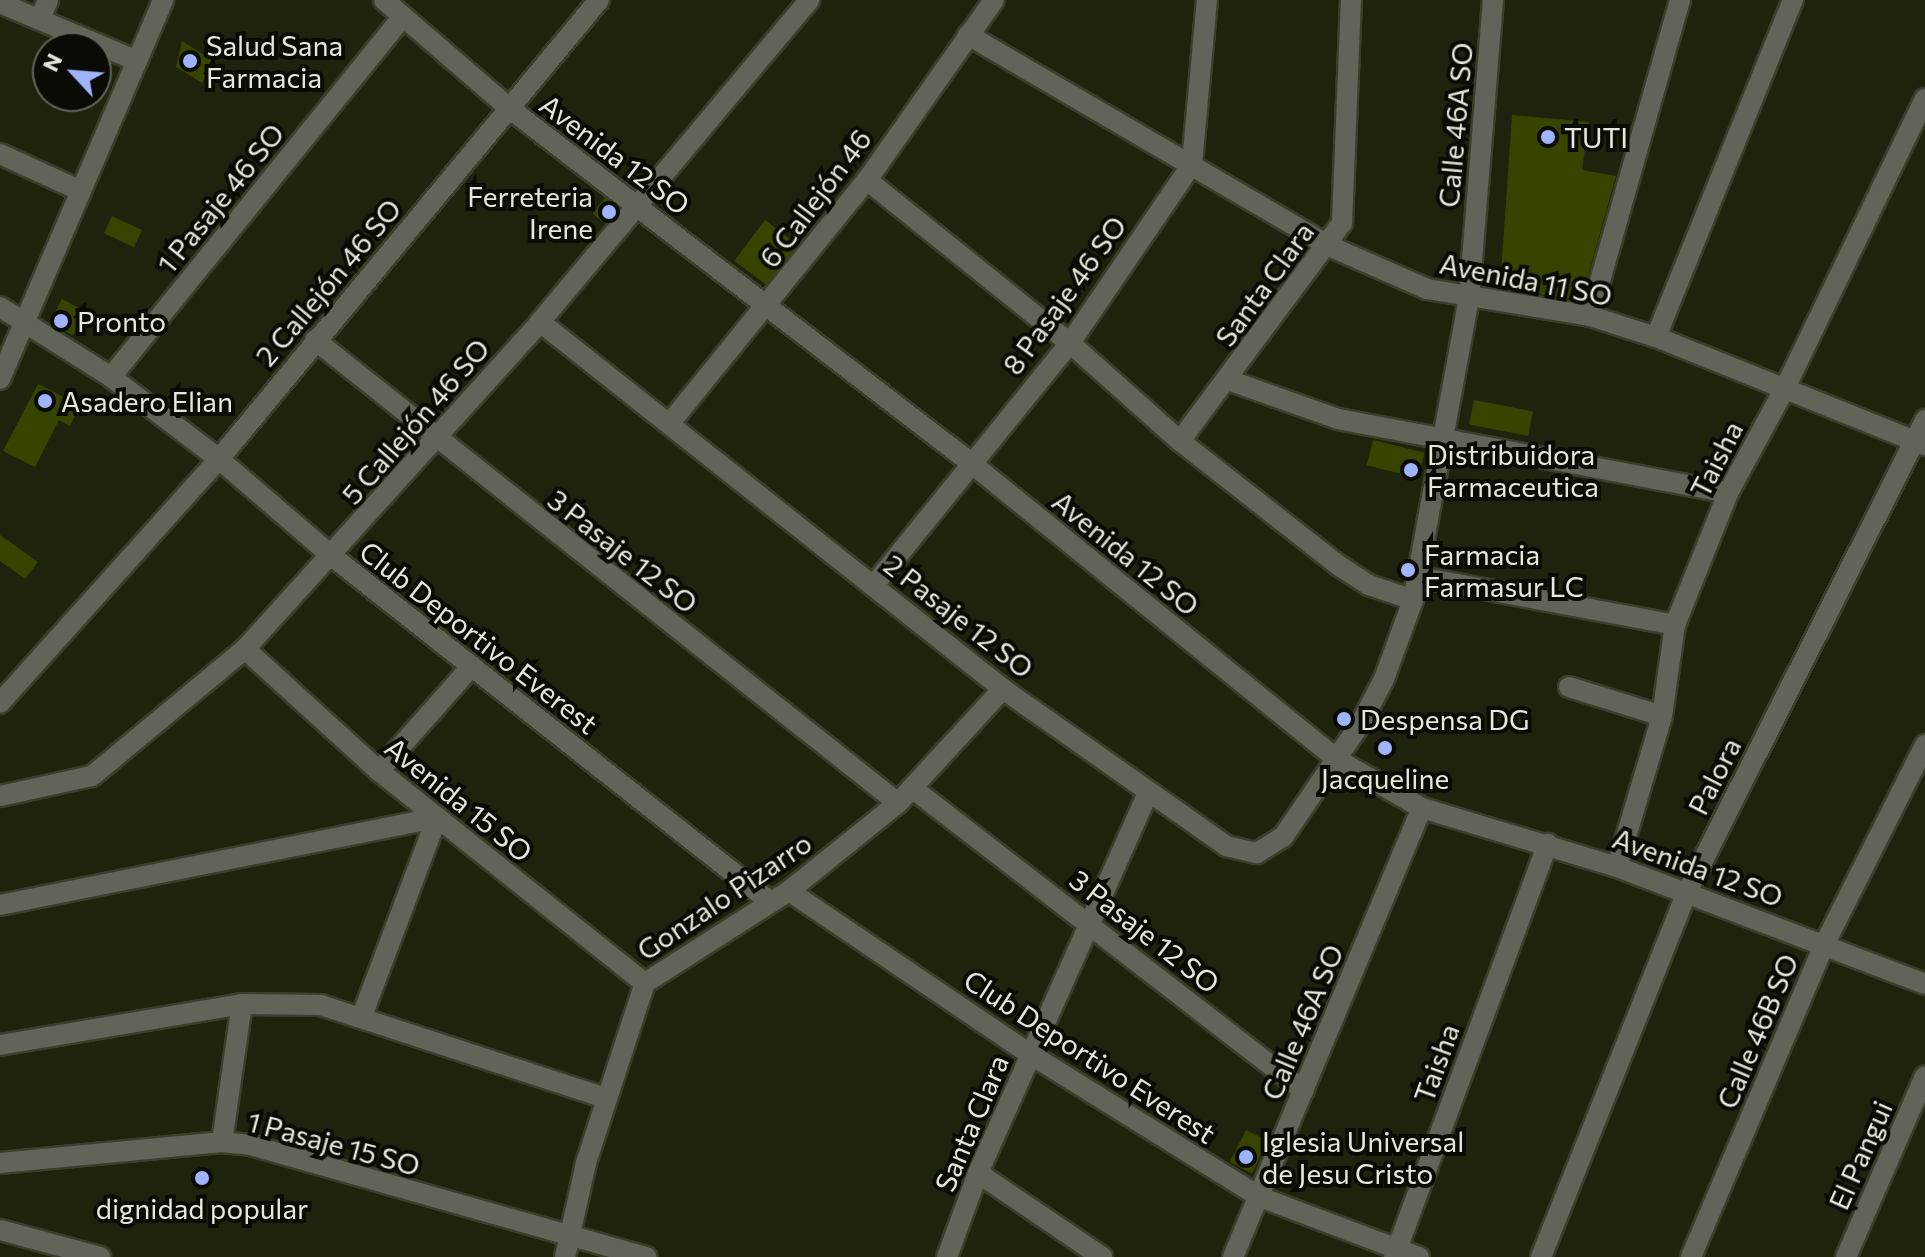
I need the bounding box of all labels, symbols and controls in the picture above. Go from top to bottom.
place label: Salud Sana Farmacia [206,28,343,94]
north arrow [32,32,112,112]
street label: Calle 46A SO [1431,41,1479,209]
text: N [36,49,68,75]
marker: Salud Sana Farmacia [181,52,199,70]
street label: Avenida 12 SO [534,87,696,221]
street label: 1 Pasaje 46 SO [149,116,291,280]
place label: TUTI [1564,120,1628,154]
street label: 6 Callejón 46 [752,122,878,274]
marker: TUTI [1539,128,1557,146]
place label: Ferreteria Irene [467,179,593,245]
street label: 2 Callejón 46 SO [248,192,408,372]
marker: Ferreteria Irene [600,203,618,221]
street label: 8 Pasaje 46 SO [995,209,1133,381]
street label: Santa Clara [1208,215,1320,353]
street label: Avenida 11 SO [1437,246,1615,312]
place label: Pronto [77,304,166,338]
marker: Pronto [52,312,70,330]
street label: 5 Callejón 46 SO [334,331,496,511]
place label: Asadero Elian [61,384,233,418]
marker: Asadero Elian [36,392,54,410]
street label: Taisha [1683,415,1749,503]
place label: Distribuidora Farmaceutica [1427,437,1599,503]
marker: Distribuidora Farmaceutica [1402,461,1420,479]
street label: 3 Pasaje 12 SO [542,482,704,620]
street label: Avenida 12 SO [1046,484,1206,622]
street label: Club Deportivo Everest [353,534,605,740]
place label: Farmacia Farmasur LC [1424,537,1584,603]
street label: 2 Pasaje 12 SO [878,547,1040,685]
marker: Farmacia Farmasur LC [1399,561,1417,579]
place label: Despensa DG [1360,702,1529,736]
marker: Despensa DG [1335,710,1353,728]
street label: Avenida 15 SO [379,730,539,868]
street label: Palora [1681,732,1747,820]
marker: Jacqueline [1376,739,1394,757]
place label: Jacqueline [1321,761,1449,795]
street label: Avenida 12 SO [1608,821,1788,913]
street label: Gonzalo Pizarro [630,825,818,967]
street label: 3 Pasaje 12 SO [1064,862,1226,1000]
street label: Calle 46A SO [1254,939,1350,1105]
street label: Calle 46B SO [1709,949,1805,1113]
street label: Club Deportivo Everest [958,962,1222,1150]
street label: Taisha [1406,1019,1466,1107]
street label: Santa Clara [927,1050,1015,1196]
street label: El Pangui [1821,1095,1899,1215]
street label: 1 Pasaje 15 SO [244,1104,424,1182]
place label: Iglesia Universal de Jesu Cristo [1262,1124,1464,1190]
marker: Iglesia Universal de Jesu Cristo [1237,1148,1255,1166]
marker: dignidad popular [193,1169,211,1187]
place label: dignidad popular [96,1191,308,1225]

